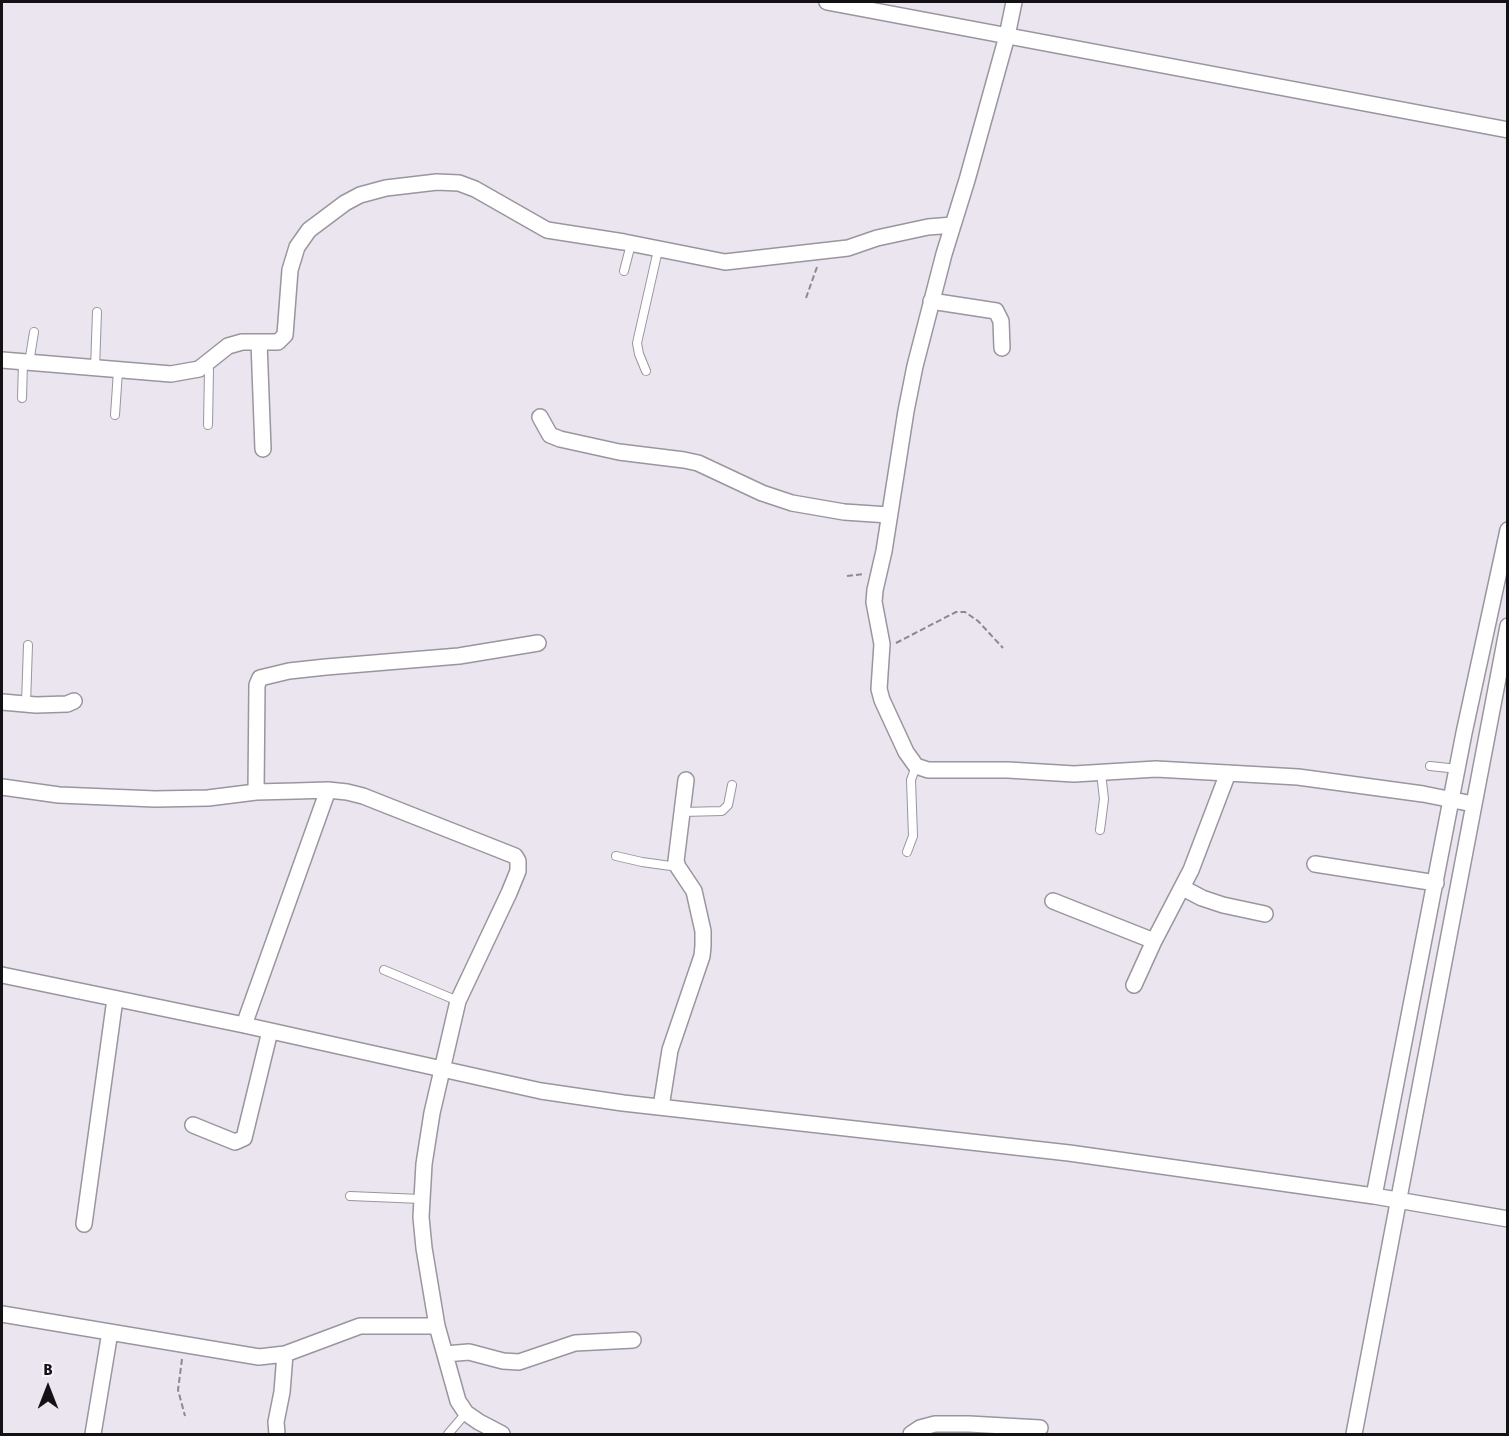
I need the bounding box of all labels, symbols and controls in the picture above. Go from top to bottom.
north arrow [18,1358,78,1418]
text: B [44,1360,52,1379]

